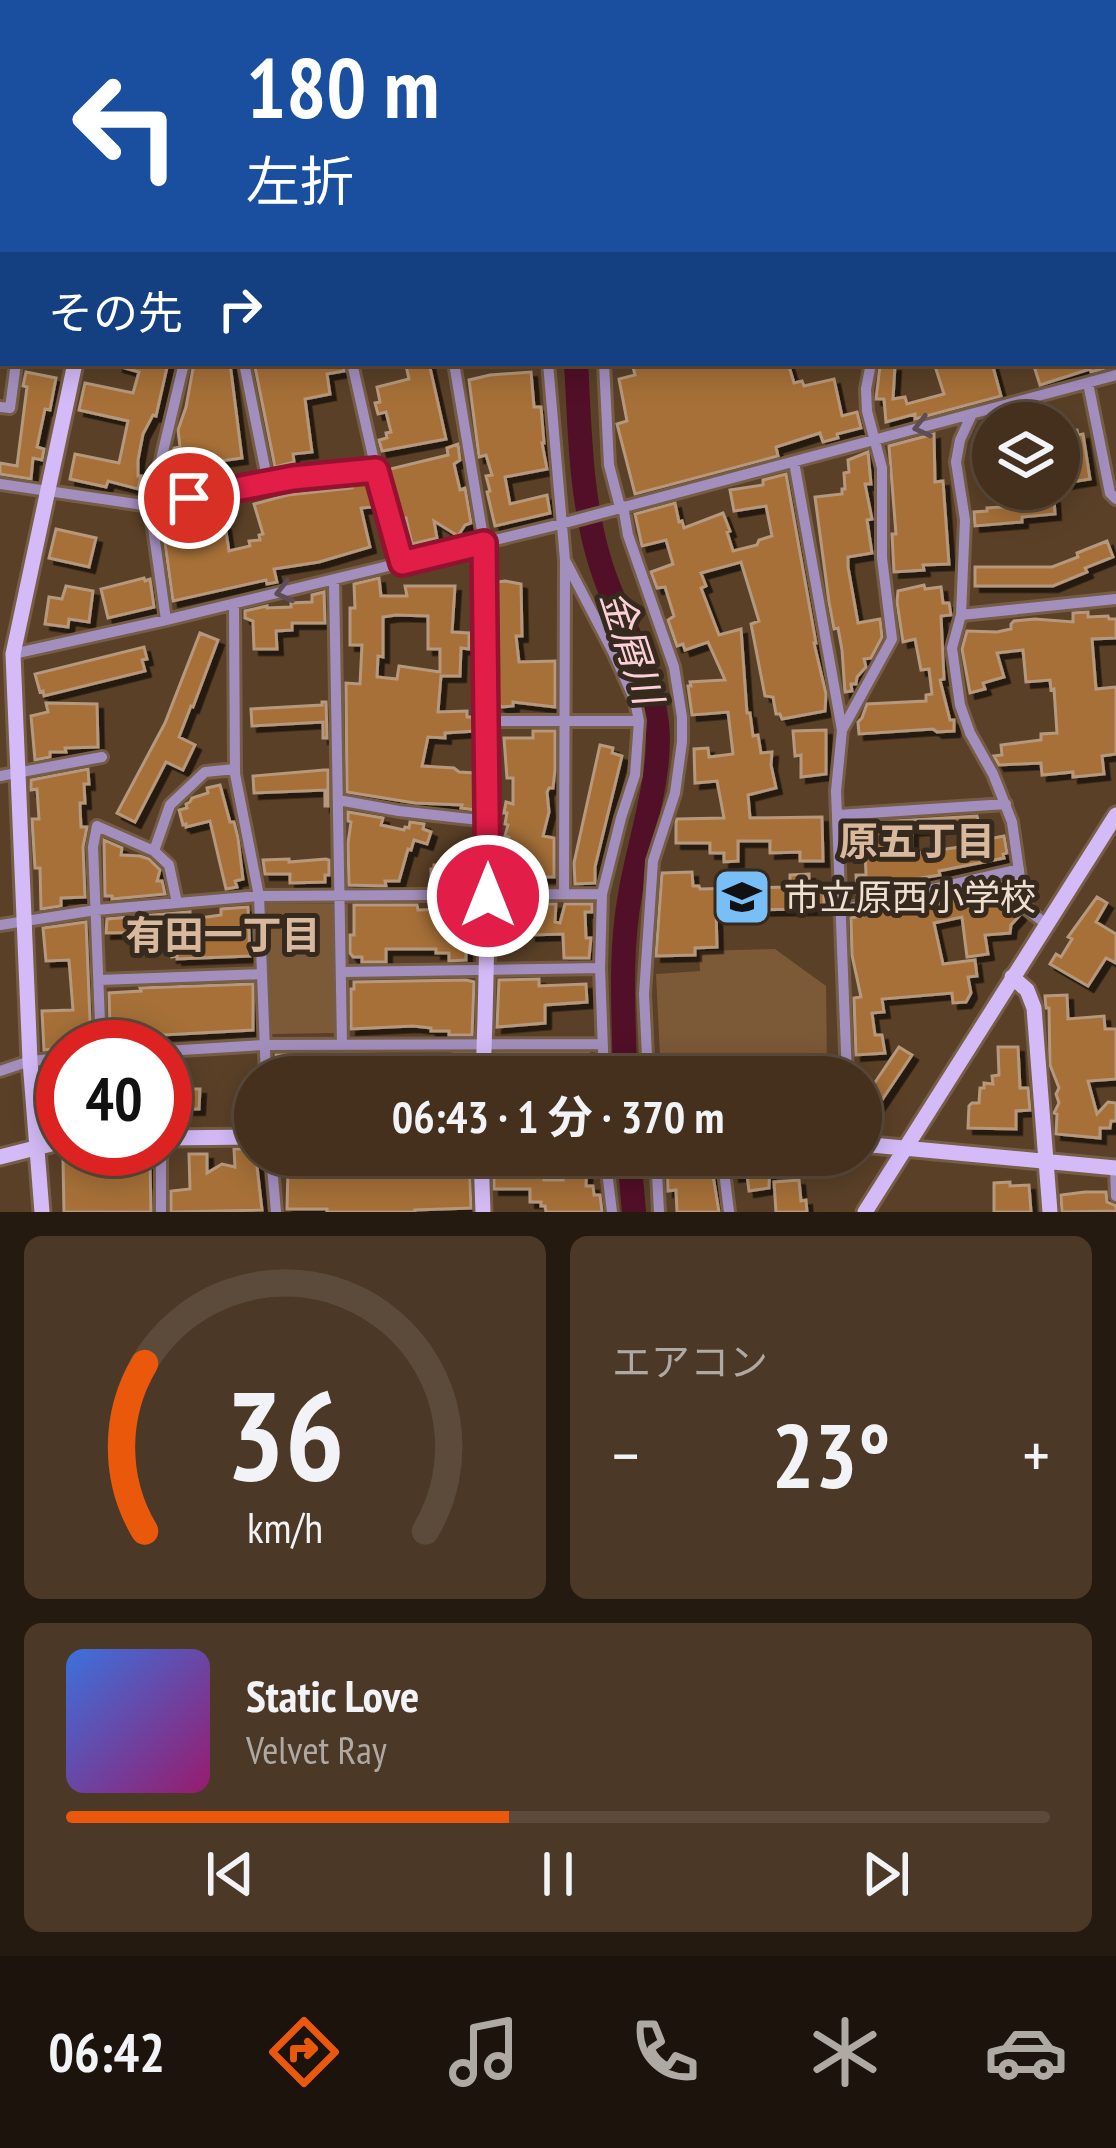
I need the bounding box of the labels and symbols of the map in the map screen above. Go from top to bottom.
one-way arrow [912,412,932,437]
pin [138,447,240,549]
one-way arrow [274,578,295,603]
water label: 金屑川 [590,583,676,714]
district label: 原五丁目 [839,815,995,866]
position arrow [425,833,551,959]
school or university icon: 市立原西小学校 [711,866,773,928]
place label: 市立原西小学校 [784,873,1036,920]
district label: 有田一丁目 [125,909,321,960]
speed limit sign: 40 [36,1020,192,1176]

